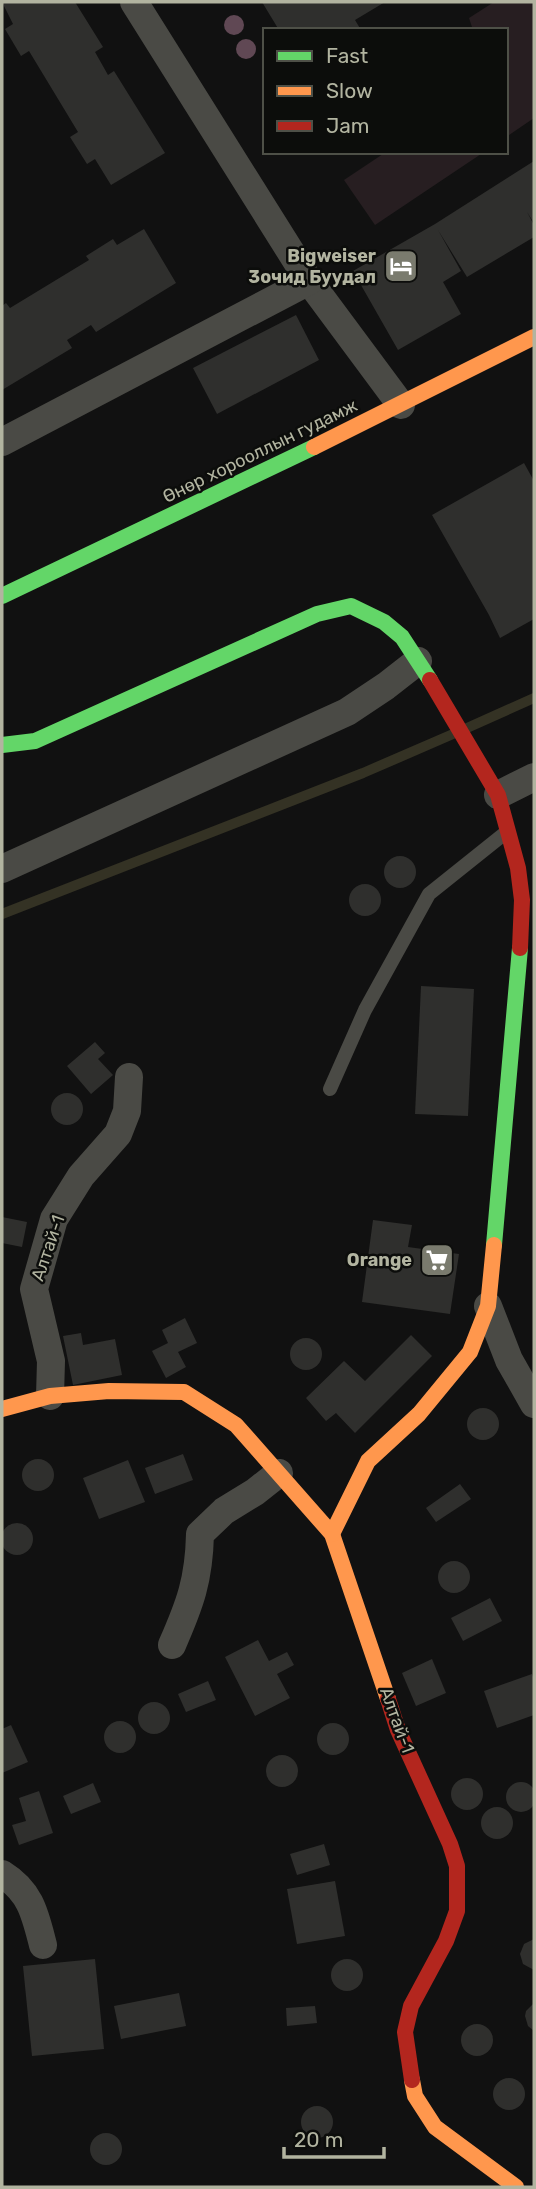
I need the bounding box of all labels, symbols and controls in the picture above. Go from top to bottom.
legend [263,28,508,154]
text: Fast [326,43,368,68]
text: Slow [326,78,373,103]
text: Jam [326,113,370,138]
place label: Bigweiser 3очид Буудал [248,245,376,288]
hotel icon: Bigweiser 3очид Буудал [382,247,420,285]
street label: Өнөр хорооллын гудамж [159,394,361,508]
street label: Алтай-1 [26,1212,70,1284]
supermarket icon: Orange [418,1241,456,1279]
place label: Orange [347,1249,412,1271]
street label: Алтай-1 [375,1684,419,1756]
scale bar [284,2116,384,2160]
text: 20 m [294,2127,343,2152]

